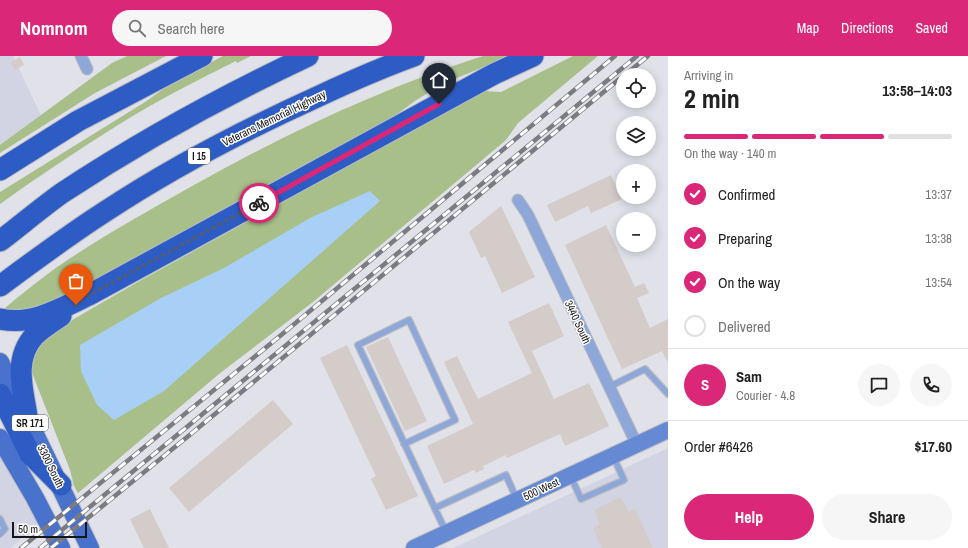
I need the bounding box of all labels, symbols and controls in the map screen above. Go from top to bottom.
search box [112,10,392,46]
text: Nomnom [20,15,88,41]
icon: search [126,17,148,39]
text: Search here [158,18,225,39]
text: Map [797,19,819,37]
text: Directions [841,19,893,37]
text: Saved [915,19,948,37]
pin [422,63,456,104]
text: Arriving in [684,67,733,84]
map controls [616,68,656,252]
button: locate [616,68,656,108]
icon: home [428,69,450,91]
text: 13:58–14:03 [882,80,952,101]
text: 2 min [684,81,740,116]
street label: Veterans Memorial Highway [220,87,328,149]
button: layers [616,116,656,156]
text: On the way · 140 m [684,145,776,162]
road number: I 15 [188,148,210,164]
button: + [616,164,656,204]
courier [239,183,279,223]
icon: check [684,183,706,205]
text: Confirmed [718,184,775,205]
text: 13:37 [925,186,952,203]
icon: bike [248,192,270,214]
button: − [616,212,656,252]
icon: check [684,227,706,249]
text: Preparing [718,228,772,249]
text: 13:38 [925,230,952,247]
pin [59,264,93,305]
icon: bag [65,270,87,292]
icon: check [684,271,706,293]
text: On the way [718,272,780,293]
text: 13:54 [925,274,952,291]
street label: 3440 South [562,298,594,346]
text: Delivered [718,316,771,337]
button: chat [858,364,900,406]
button: phone [910,364,952,406]
text: Sam [736,366,762,387]
text: S [701,374,709,395]
text: Courier · 4.8 [736,387,795,404]
road number: SR 171 [12,415,48,431]
text: Order #6426 [684,436,753,457]
text: $17.60 [914,436,952,457]
street label: 3300 South [35,442,67,490]
street label: 500 West [521,474,562,503]
button: Help [684,494,814,540]
button: Share [822,494,952,540]
scale bar [12,520,87,539]
text: 50 m [18,522,38,536]

